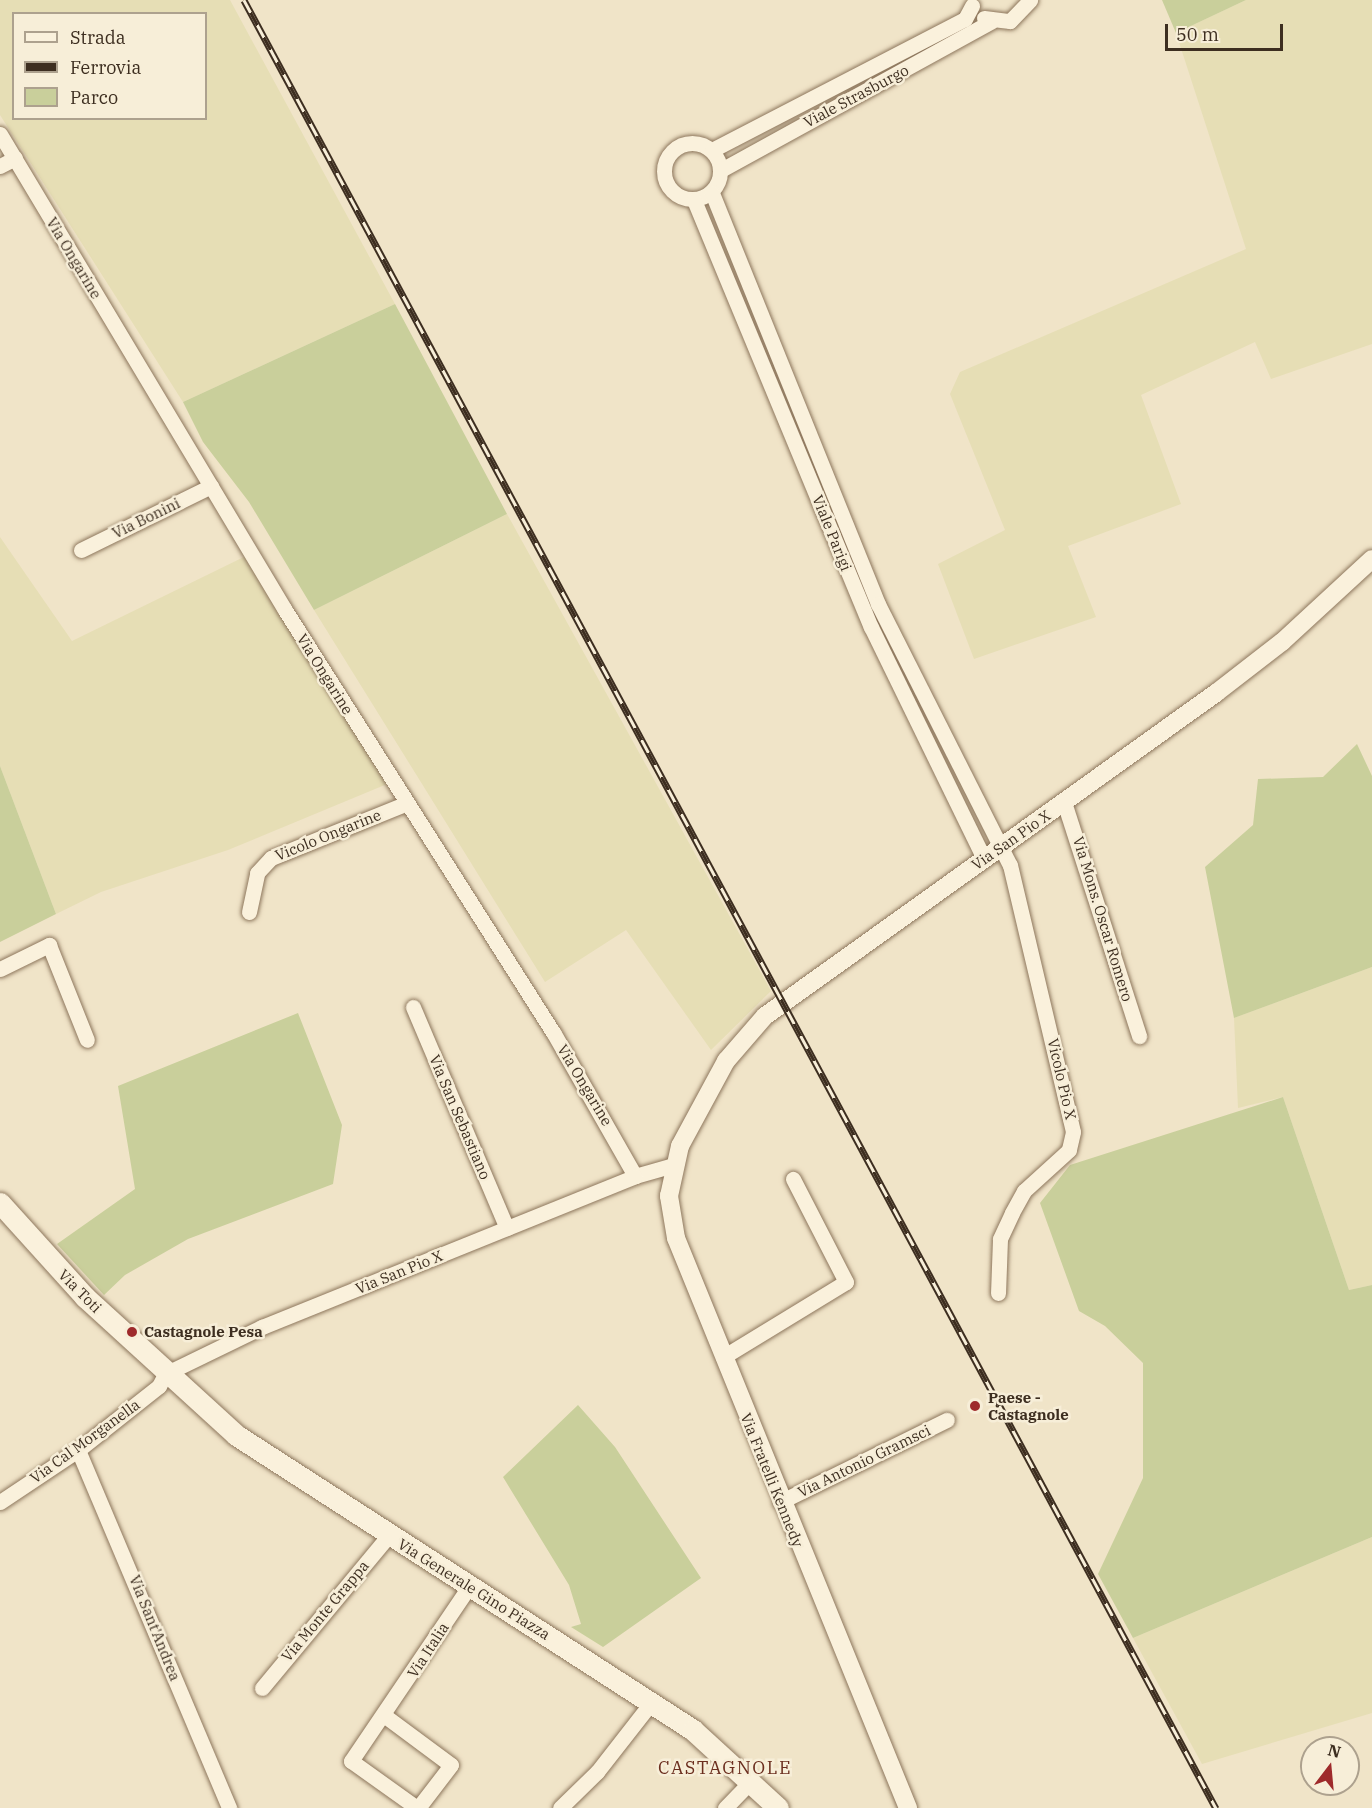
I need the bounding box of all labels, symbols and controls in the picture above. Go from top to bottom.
legend [12,12,207,120]
scale bar [1168,12,1286,50]
text: 50 m [1176,23,1219,46]
text: Strada [70,26,126,49]
text: Ferrovia [70,56,141,79]
street label: Viale Strasburgo [800,61,912,131]
text: Parco [70,86,118,109]
street label: Via Ongarine [43,214,105,302]
street label: Viale Parigi [809,492,855,574]
street label: Via Bonini [109,494,183,542]
street label: Via Ongarine [293,630,357,718]
street label: Vicolo Ongarine [272,806,384,864]
street label: Via San Pio X [968,806,1054,874]
street label: Via Mons. Oscar Romero [1069,834,1137,1004]
street label: Vicolo Pio X [1044,1037,1080,1121]
street label: Via Ongarine [554,1041,616,1129]
street label: Via San Sebastiano [426,1052,494,1182]
street label: Via San Pio X [353,1246,445,1298]
street label: Via Toti [55,1266,105,1316]
place label: Castagnole Pesa [144,1323,263,1341]
marker: Castagnole Pesa [125,1325,139,1339]
place label: Paese - Castagnole [988,1388,1069,1423]
street label: Via Cal Morganella [27,1395,143,1487]
marker: Paese - Castagnole [966,1397,984,1415]
street label: Via Fratelli Kennedy [737,1410,807,1550]
street label: Via Antonio Gramsci [795,1421,933,1501]
street label: Via Generale Gino Piazza [395,1535,553,1643]
street label: Via Monte Grappa [277,1557,373,1665]
street label: Via Sant'Andrea [126,1572,184,1684]
street label: Via Italia [404,1619,452,1681]
north arrow [1300,1736,1360,1796]
text: N [1326,1739,1343,1762]
district label: CASTAGNOLE [658,1757,792,1779]

